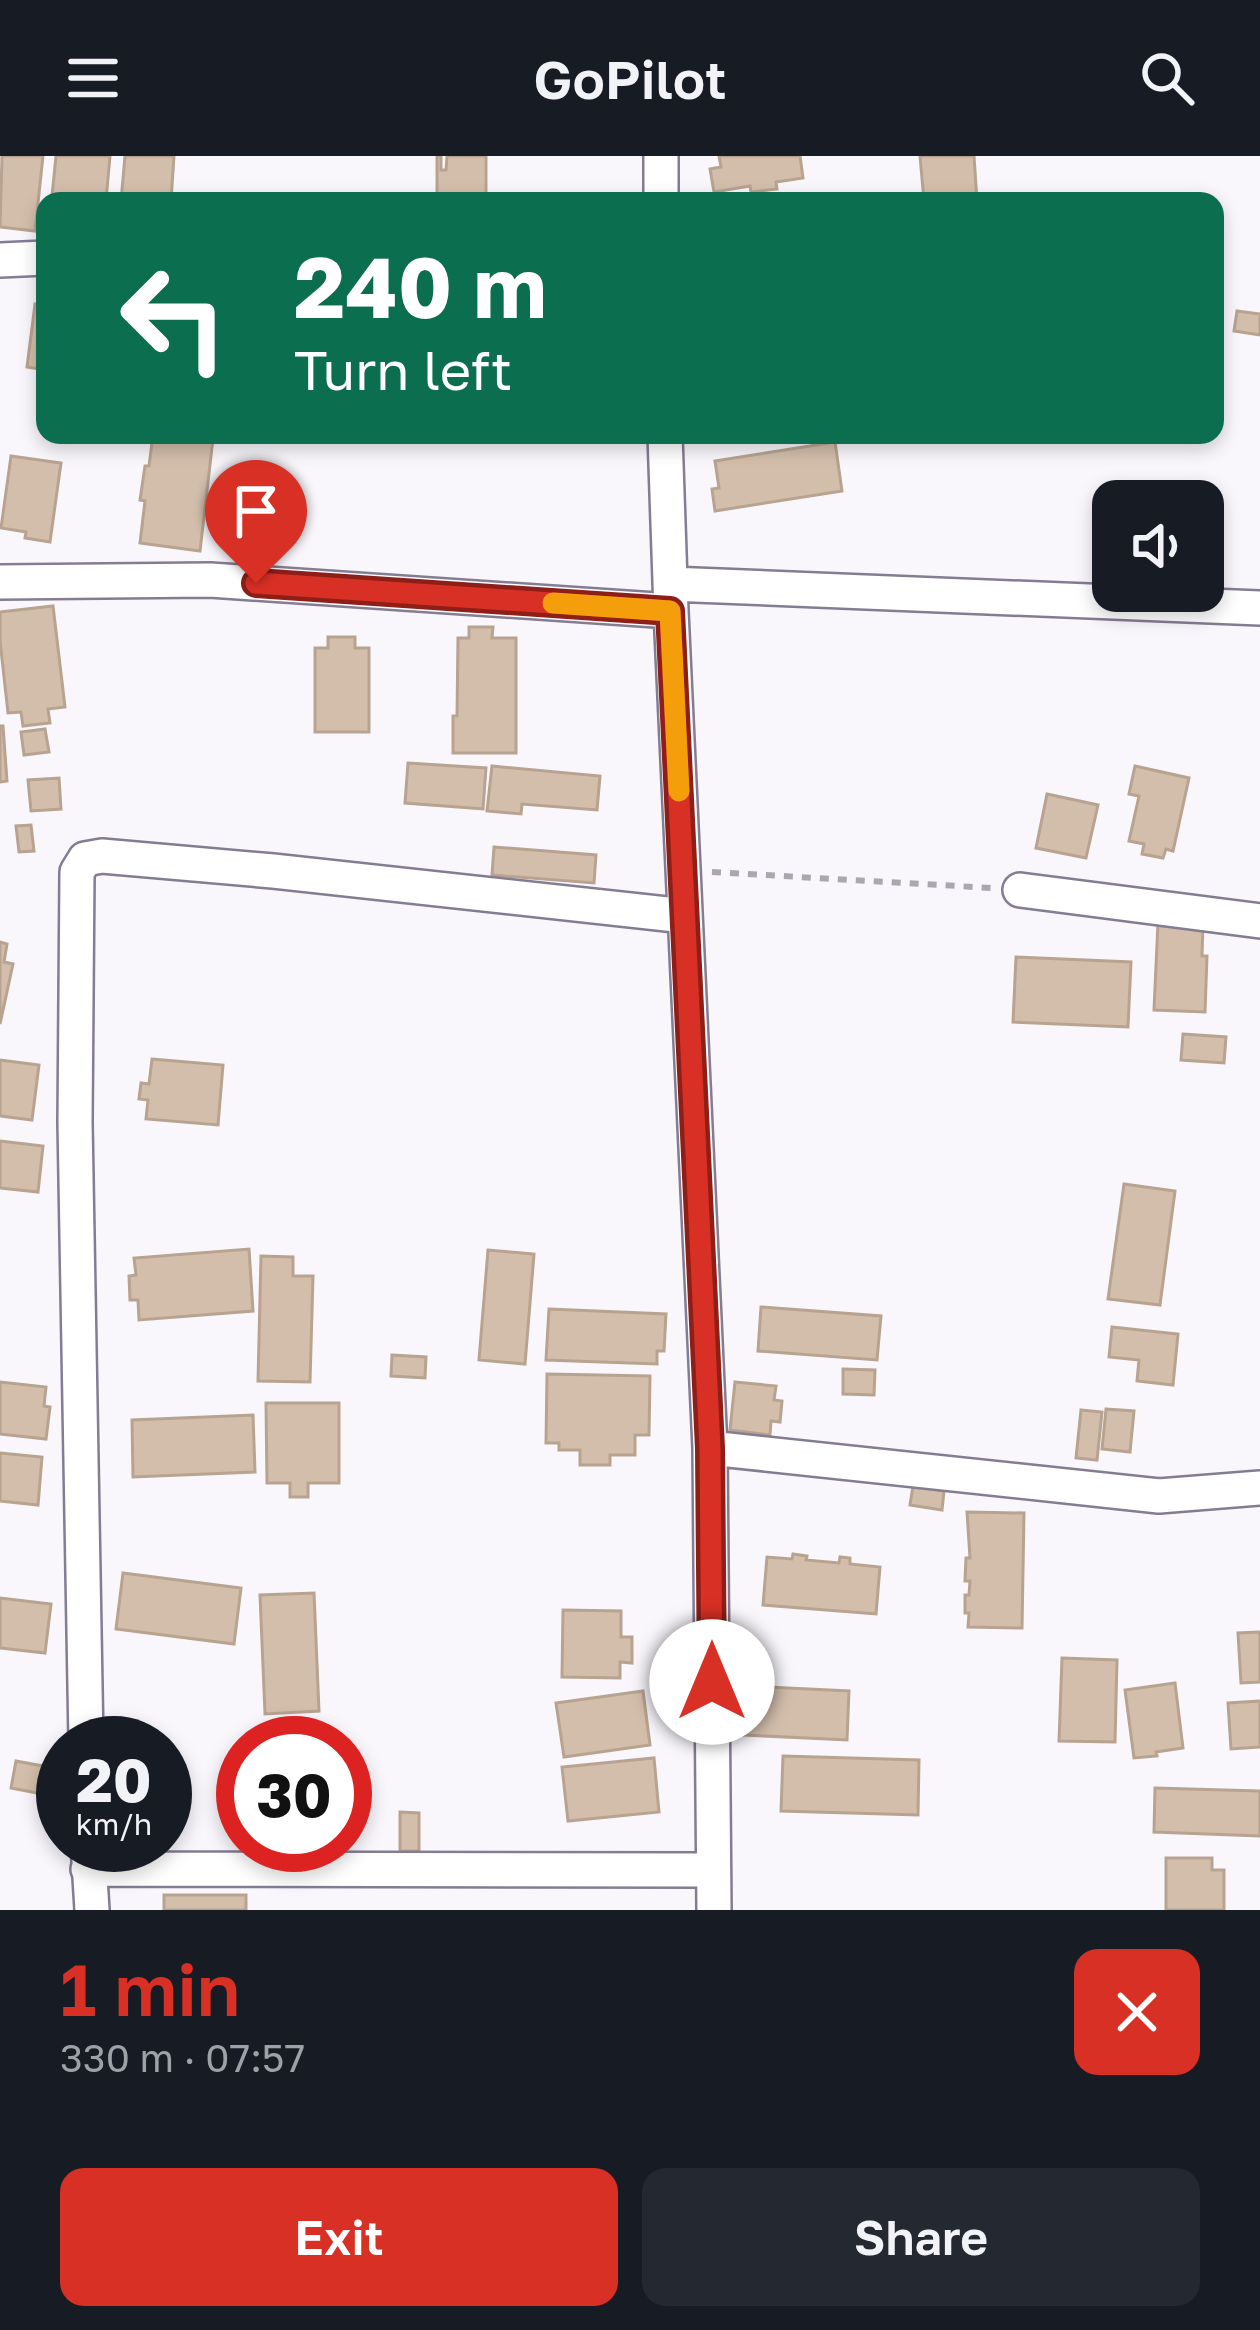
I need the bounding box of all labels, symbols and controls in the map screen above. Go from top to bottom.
icon: menu [60,45,126,111]
icon: search [1134,45,1200,111]
text: GoPilot [533,46,727,111]
text: 240 m [294,236,547,336]
icon: left [96,240,252,396]
text: Turn left [294,337,512,402]
pin [205,460,307,583]
icon: arrive [223,478,289,544]
map controls [1092,480,1224,612]
button: sound [1092,480,1224,612]
position arrow [649,1619,775,1745]
speed limit sign: 30 [216,1716,372,1872]
text: 20 [76,1743,152,1815]
text: km/h [76,1806,152,1842]
text: 1 min [60,1945,240,2032]
button: close [1074,1949,1200,2075]
text: 330 m · 07:57 [60,2034,305,2081]
button: Exit [60,2168,618,2306]
button: Share [642,2168,1200,2306]

